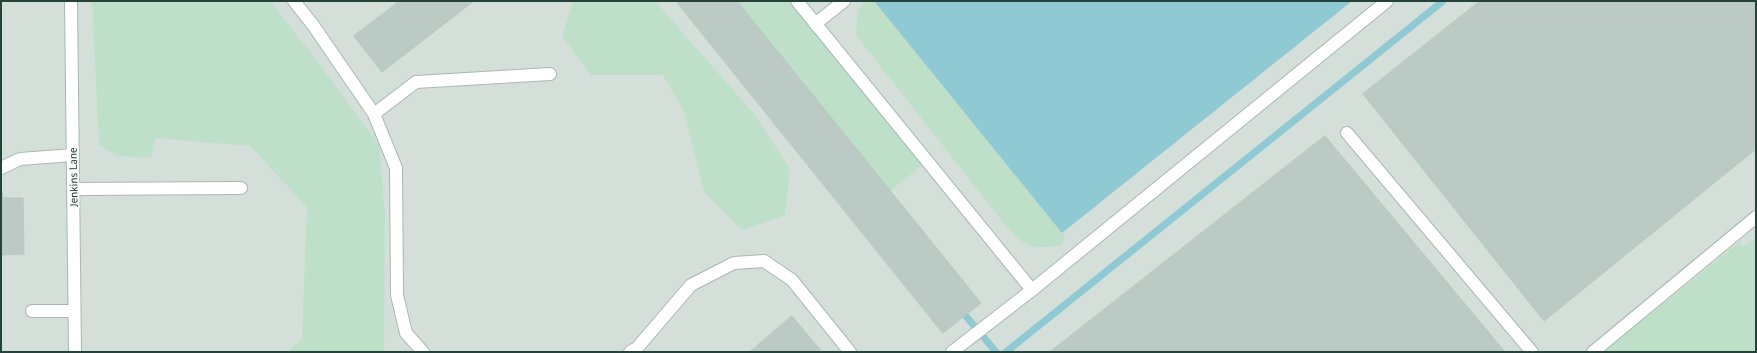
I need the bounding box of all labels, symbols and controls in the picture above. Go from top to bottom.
street label: Jenkins Lane [67,147,81,207]

